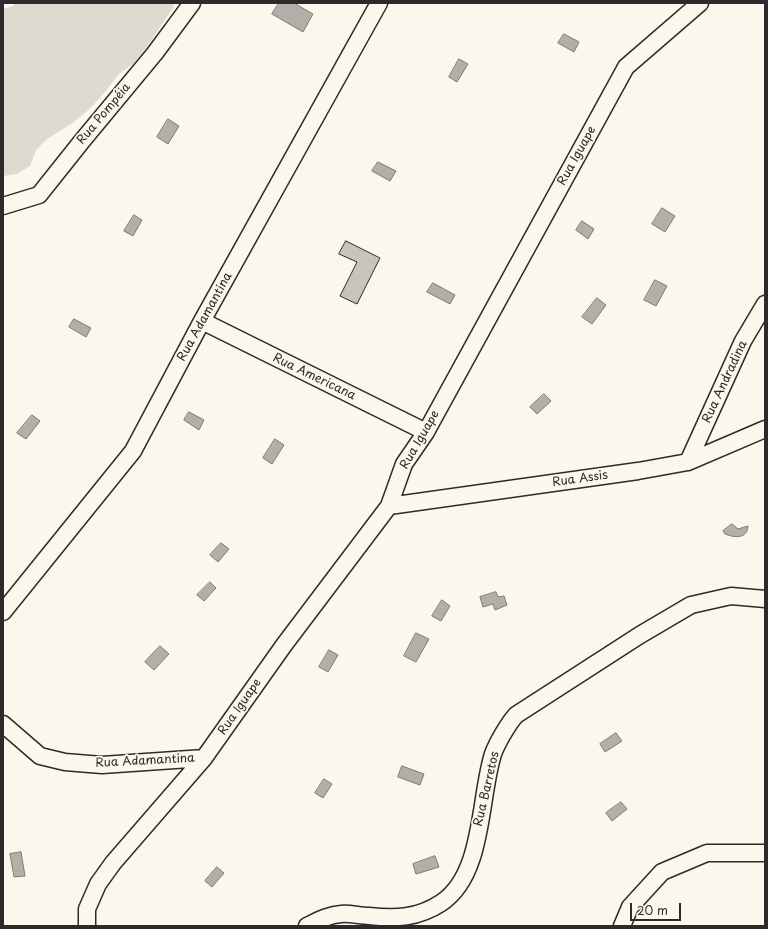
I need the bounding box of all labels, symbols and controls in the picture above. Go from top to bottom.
street label: Rua Pompéia [74,80,134,148]
street label: Rua Iguape [555,124,599,188]
street label: Rua Adamantina [175,270,235,364]
street label: Rua Andradina [700,339,750,425]
street label: Rua Americana [270,351,358,403]
street label: Rua Iguape [397,408,443,472]
street label: Rua Assis [551,468,609,490]
street label: Rua Iguape [215,676,265,738]
street label: Rua Barretos [471,750,503,828]
street label: Rua Adamantina [95,751,195,771]
scale bar [632,895,683,921]
text: 20 m [637,901,668,919]

